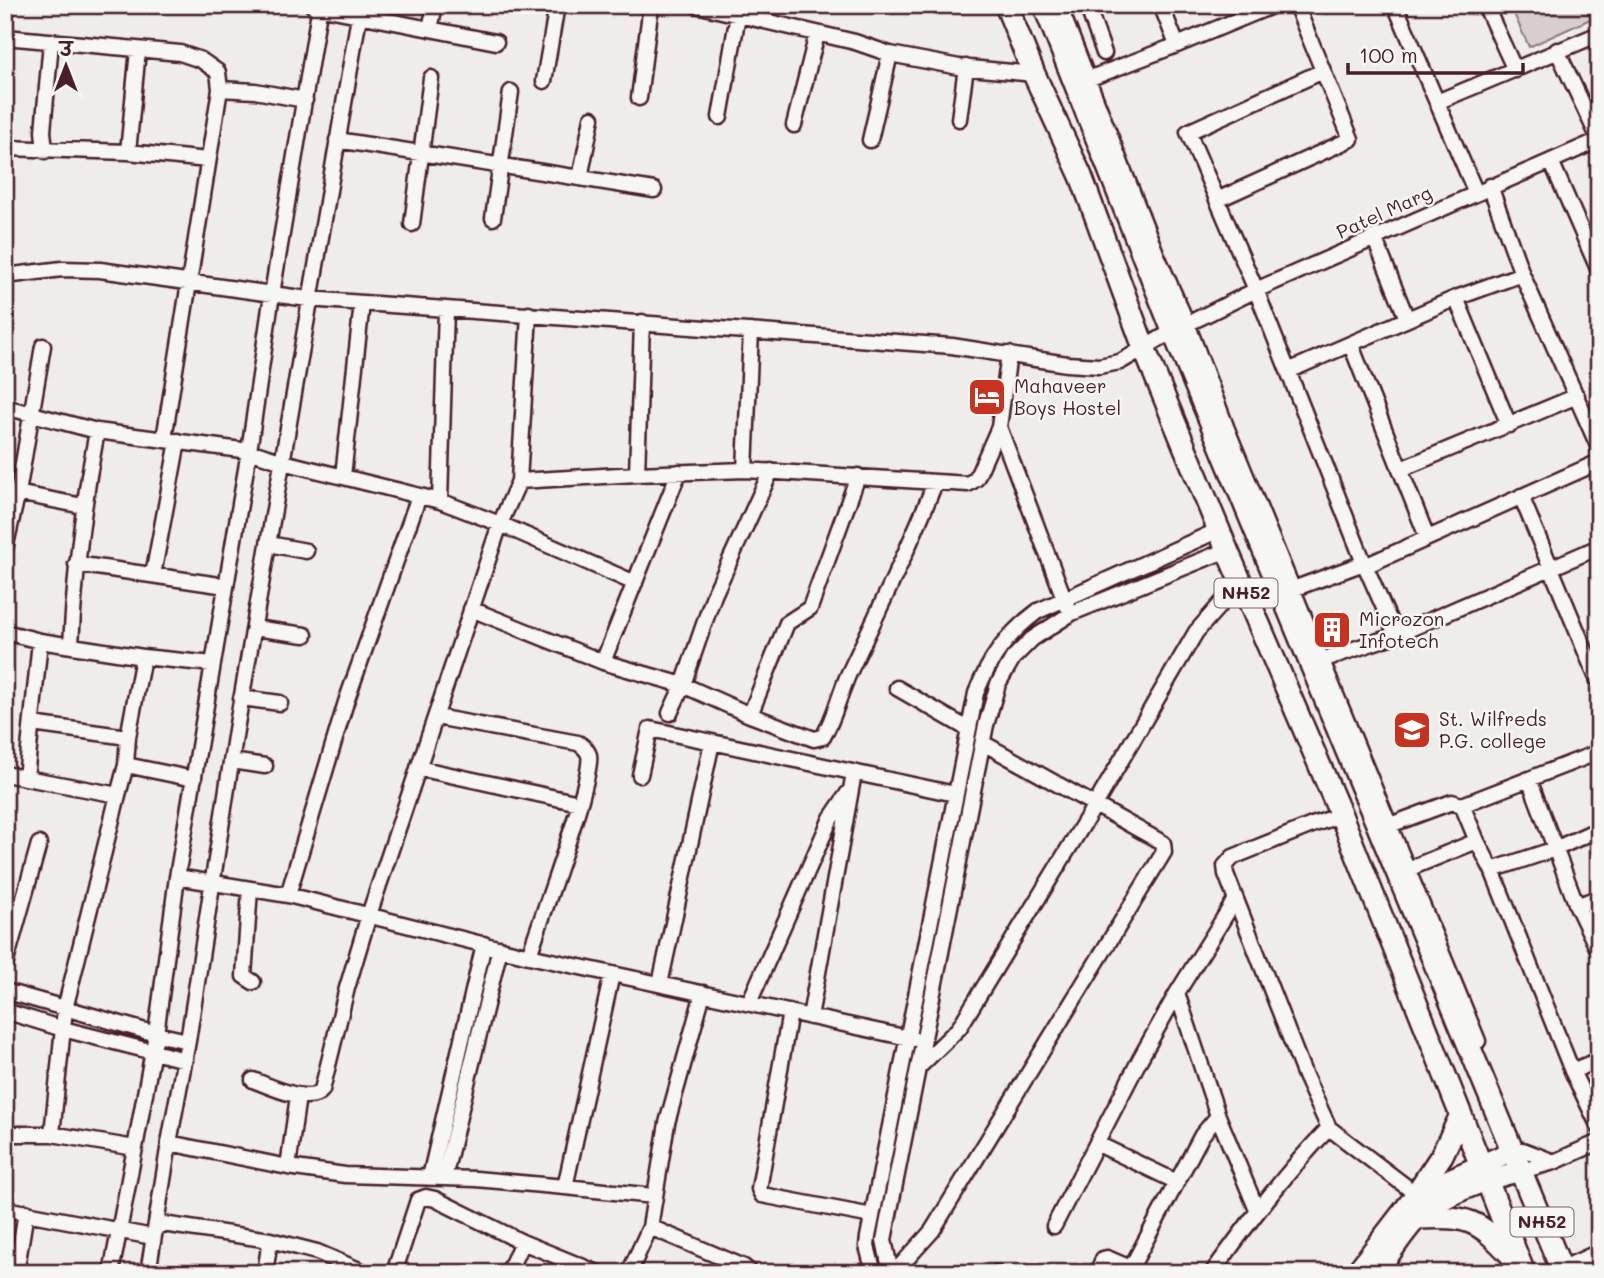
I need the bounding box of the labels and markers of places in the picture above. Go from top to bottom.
place label: Mahaveer Boys Hostel [1014,373,1121,420]
hotel icon: Mahaveer Boys Hostel [966,376,1008,418]
place label: Microzon Infotech [1359,606,1444,653]
building icon: Microzon Infotech [1311,609,1353,651]
place label: St. Wilfreds P.G. college [1439,706,1547,753]
school or university icon: St. Wilfreds P.G. college [1391,709,1433,751]

